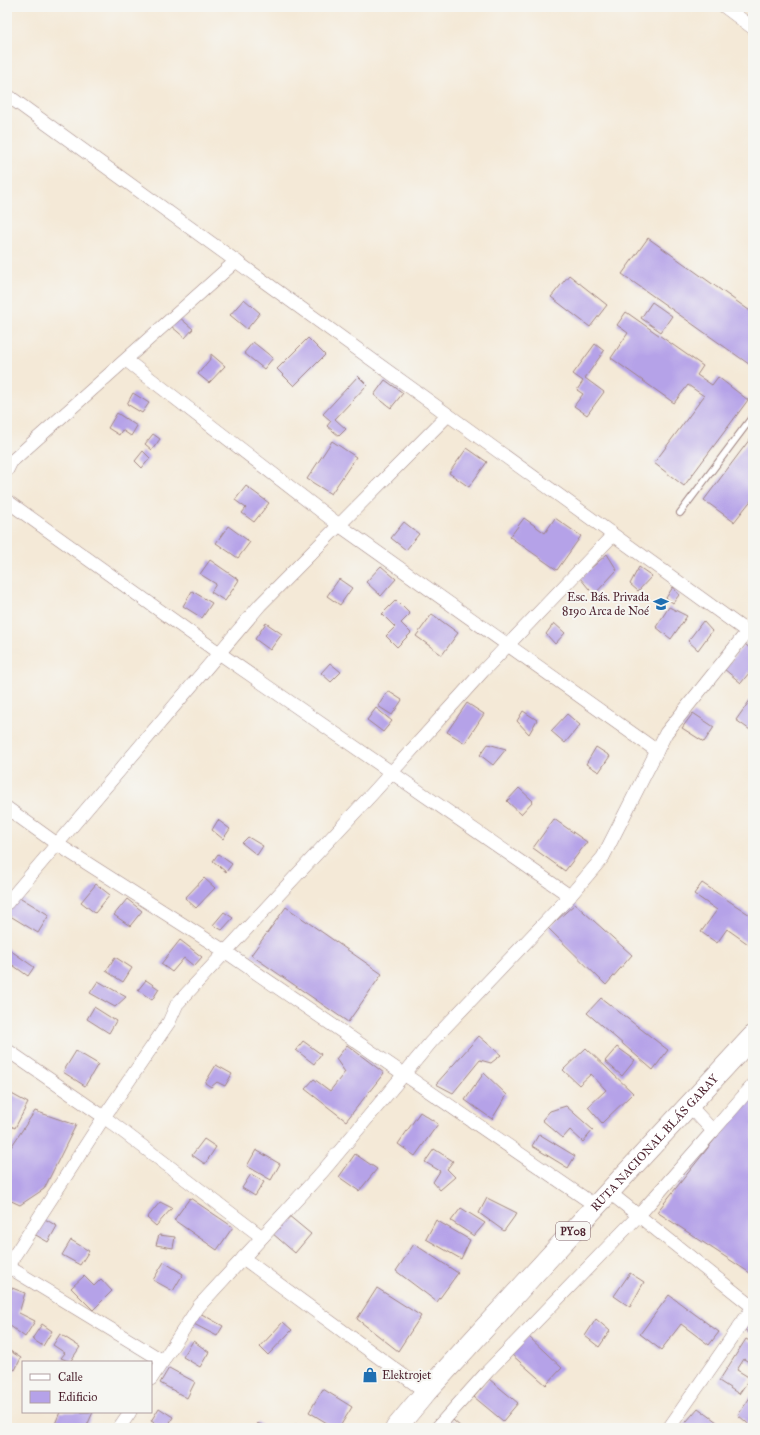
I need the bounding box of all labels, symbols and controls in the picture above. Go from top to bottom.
place label: Esc. Bás. Privada 8190 Arca de Noé [562,590,650,618]
school or university icon: Esc. Bás. Privada 8190 Arca de Noé [652,595,670,613]
street label: RUTA NACIONAL BLÁS GARAY [588,1071,721,1214]
road number: PY08 [556,1222,590,1240]
legend [22,1361,152,1413]
shop icon: Elektrojet [361,1366,379,1384]
place label: Elektrojet [382,1368,432,1382]
text: Calle [58,1370,83,1384]
text: Edificio [58,1390,97,1404]

